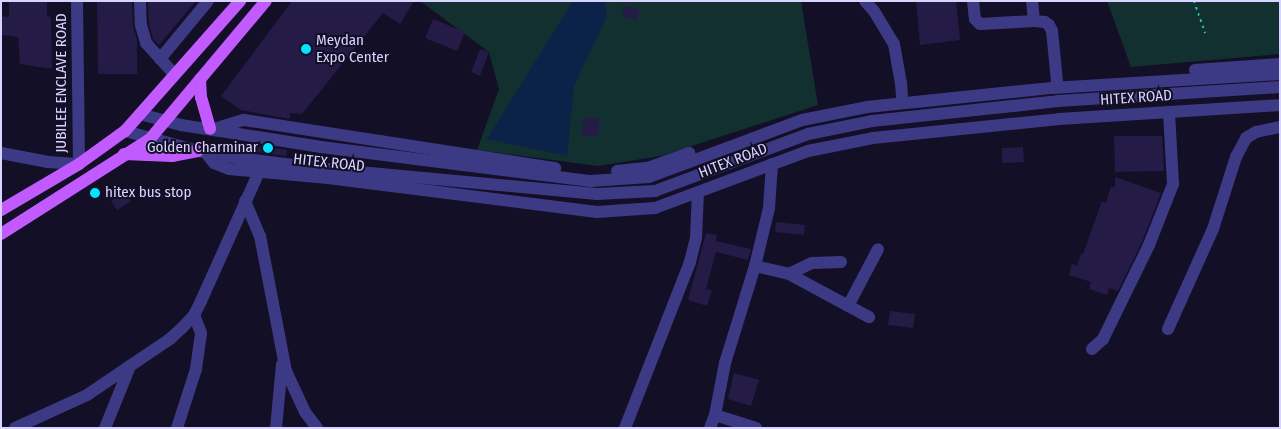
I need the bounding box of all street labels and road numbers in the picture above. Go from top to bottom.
street label: JUBILEE ENCLAVE ROAD [53,13,71,153]
street label: HITEX ROAD [1100,87,1172,109]
street label: HITEX ROAD [696,140,770,182]
street label: HITEX ROAD [292,150,366,176]

